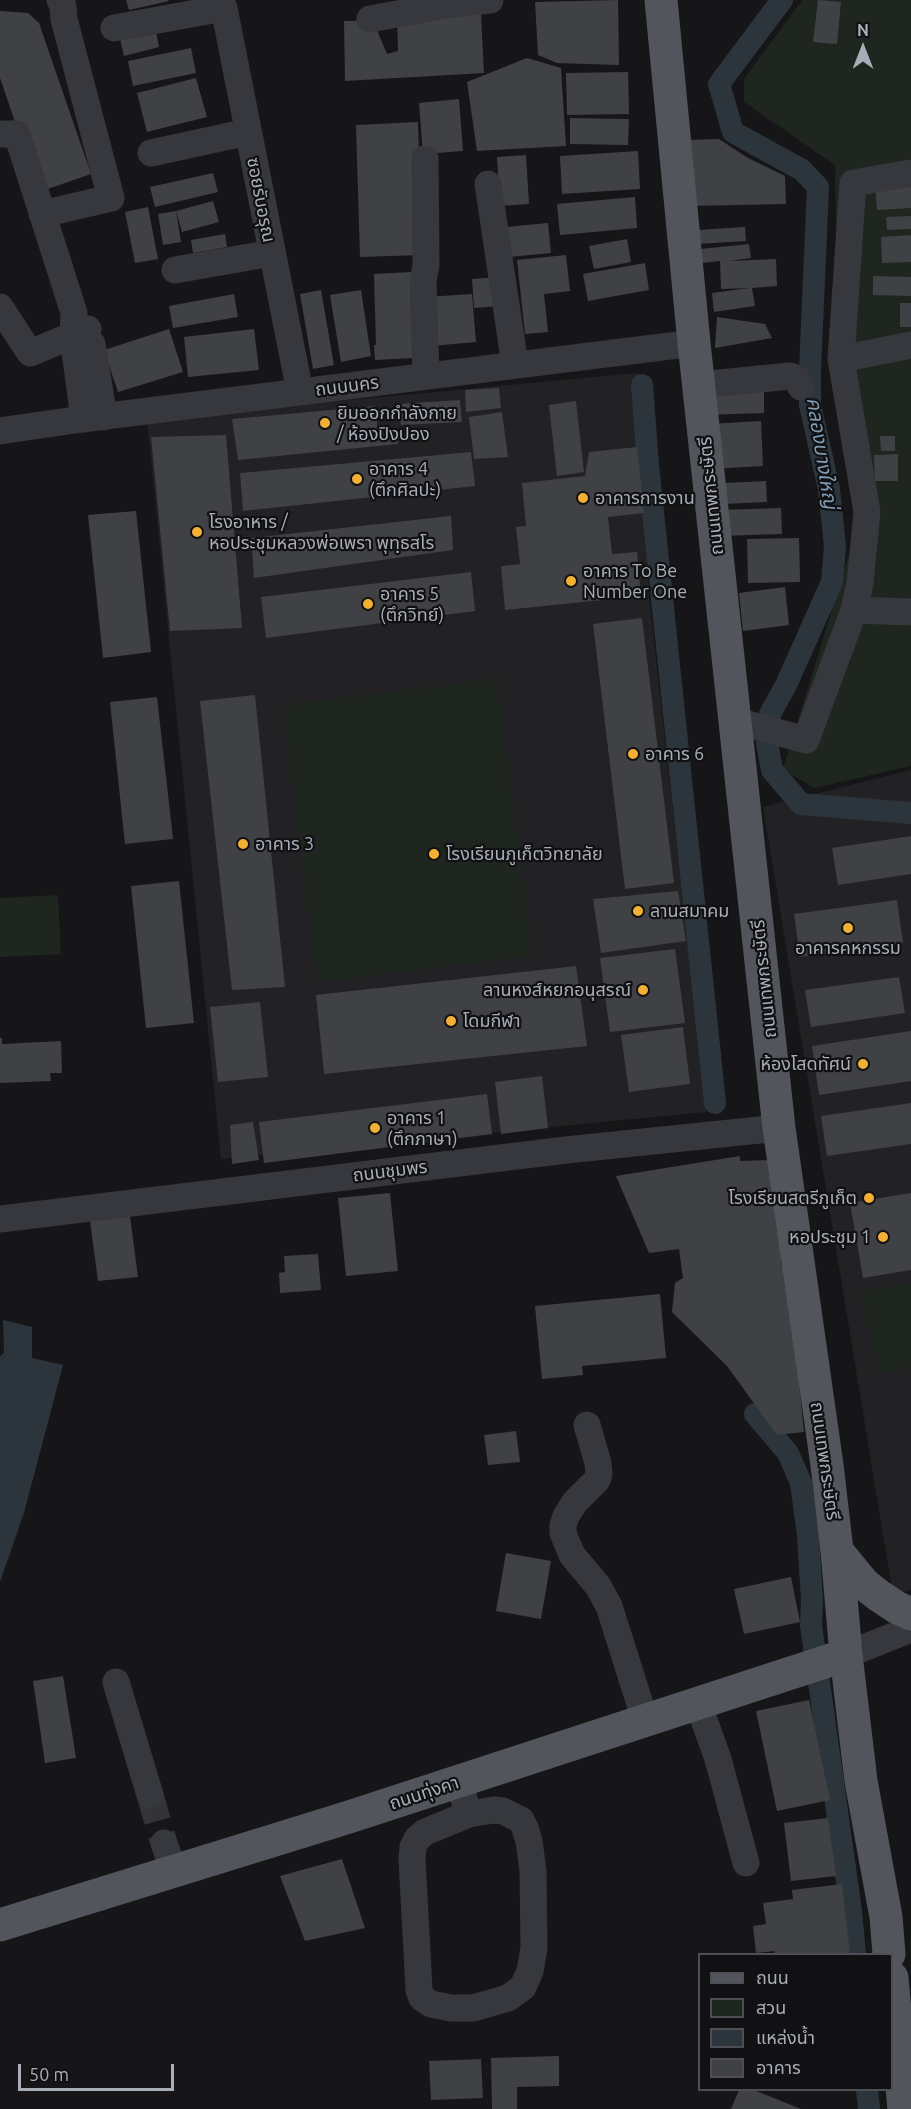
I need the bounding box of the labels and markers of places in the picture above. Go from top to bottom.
place label: ยิมออกกำลังกาย / ห้องปิงปอง [337,402,457,444]
marker: ยิมออกกำลังกาย / ห้องปิงปอง [318,416,332,430]
place label: อาคาร 4 (ตึกศิลปะ) [369,458,441,500]
marker: อาคาร 4 (ตึกศิลปะ) [350,472,364,486]
place label: อาคารการงาน [595,487,695,509]
marker: อาคารการงาน [576,491,590,505]
place label: โรงอาหาร / หอประชุมหลวงพ่อเพรา พุทฺธสโร [209,511,434,554]
marker: โรงอาหาร / หอประชุมหลวงพ่อเพรา พุทฺธสโร [190,525,204,539]
place label: อาคาร To Be Number One [583,560,687,602]
marker: อาคาร To Be Number One [564,574,578,588]
place label: อาคาร 5 (ตึกวิทย์) [380,583,444,626]
marker: อาคาร 5 (ตึกวิทย์) [361,597,375,611]
place label: อาคาร 6 [645,743,704,765]
marker: อาคาร 6 [626,747,640,761]
place label: อาคาร 3 [255,833,314,855]
marker: อาคาร 3 [236,837,250,851]
place label: โรงเรียนภูเก็ตวิทยาลัย [446,843,603,865]
marker: โรงเรียนภูเก็ตวิทยาลัย [427,847,441,861]
place label: ลานสมาคม [650,900,729,922]
marker: ลานสมาคม [631,904,645,918]
marker: อาคารคหกรรม [841,921,855,935]
place label: อาคารคหกรรม [795,937,901,959]
place label: ลานหงส์หยกอนุสรณ์ [483,979,631,1001]
marker: ลานหงส์หยกอนุสรณ์ [636,983,650,997]
place label: โดมกีฬา [463,1010,521,1032]
marker: โดมกีฬา [444,1014,458,1028]
place label: ห้องโสดทัศน์ [760,1053,851,1075]
marker: ห้องโสดทัศน์ [856,1057,870,1071]
place label: อาคาร 1 (ตึกภาษา) [387,1107,458,1150]
marker: อาคาร 1 (ตึกภาษา) [368,1121,382,1135]
place label: โรงเรียนสตรีภูเก็ต [729,1187,857,1209]
marker: โรงเรียนสตรีภูเก็ต [862,1191,876,1205]
place label: หอประชุม 1 [789,1226,871,1248]
marker: หอประชุม 1 [876,1230,890,1244]

